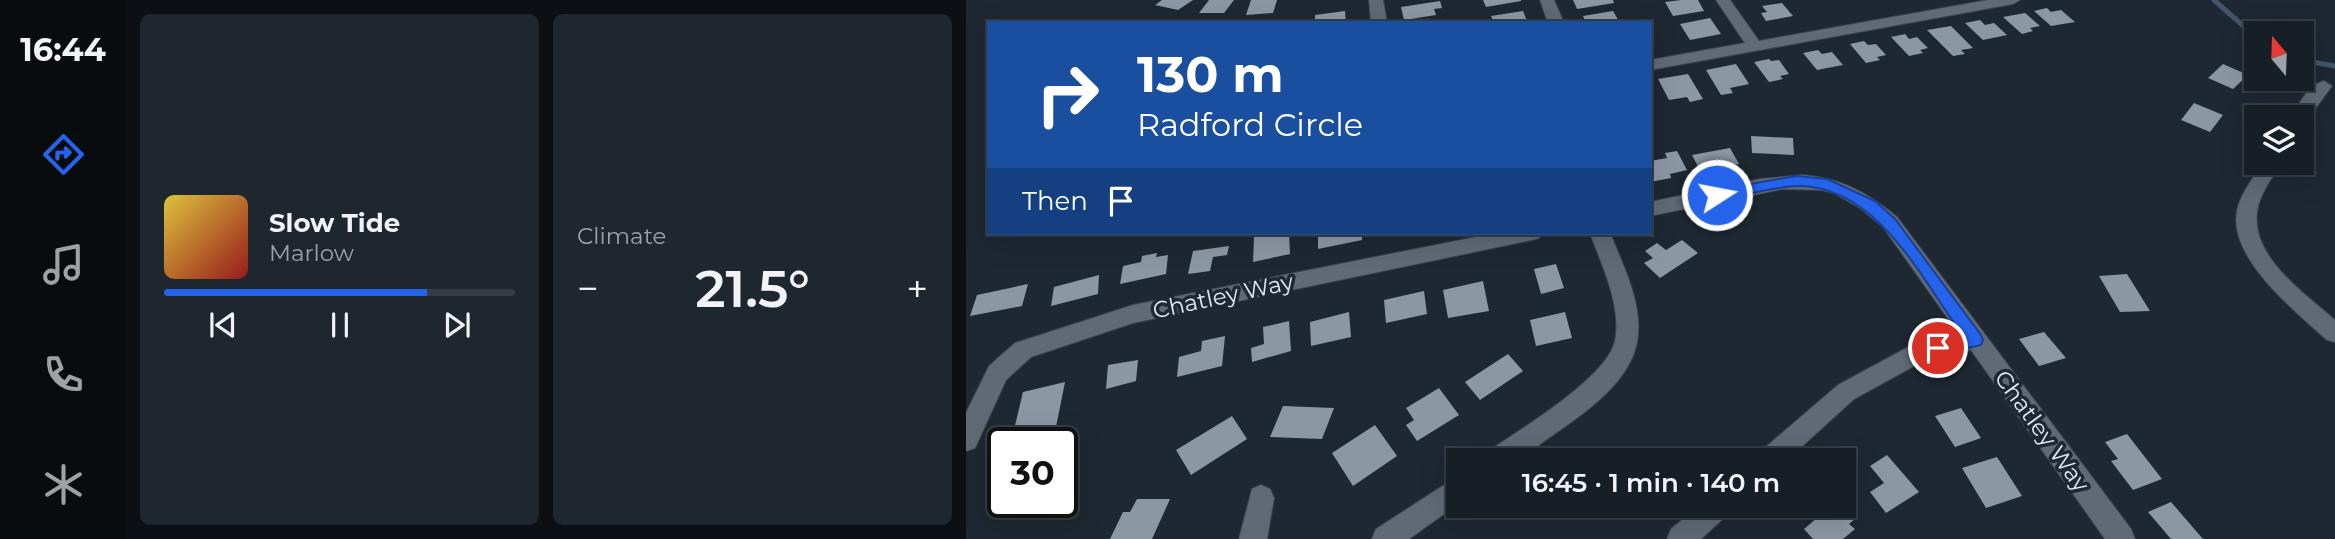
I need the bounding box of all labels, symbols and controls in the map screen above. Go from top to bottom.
north arrow [2244,21,2314,91]
map controls [2244,21,2314,175]
text: 16:44 [20,30,106,69]
text: 130 m [1137,45,1284,104]
icon: right [1022,49,1113,140]
text: Radford Circle [1137,105,1363,144]
button: layers [2244,105,2314,175]
icon: directions [39,130,88,179]
position arrow [1680,158,1754,232]
icon: arrive [1102,182,1140,220]
text: Then [1022,185,1088,217]
text: Slow Tide [269,207,400,239]
text: Climate [577,222,666,250]
text: Marlow [269,239,354,267]
icon: music [39,240,88,289]
text: 21.5° [695,257,810,320]
text: − [577,265,599,312]
text: + [906,265,928,312]
street label: Chatley Way [1150,267,1296,325]
icon: previous [204,306,242,344]
icon: pause [321,306,359,344]
icon: next [438,306,476,344]
pin [1908,318,1968,378]
icon: arrive [1919,329,1957,367]
icon: phone [39,350,88,399]
street label: Chatley Way [1989,365,2096,498]
speed limit sign: 30 [987,427,1078,518]
icon: climate [39,460,88,509]
text: 16:45 · 1 min · 140 m [1522,467,1780,499]

